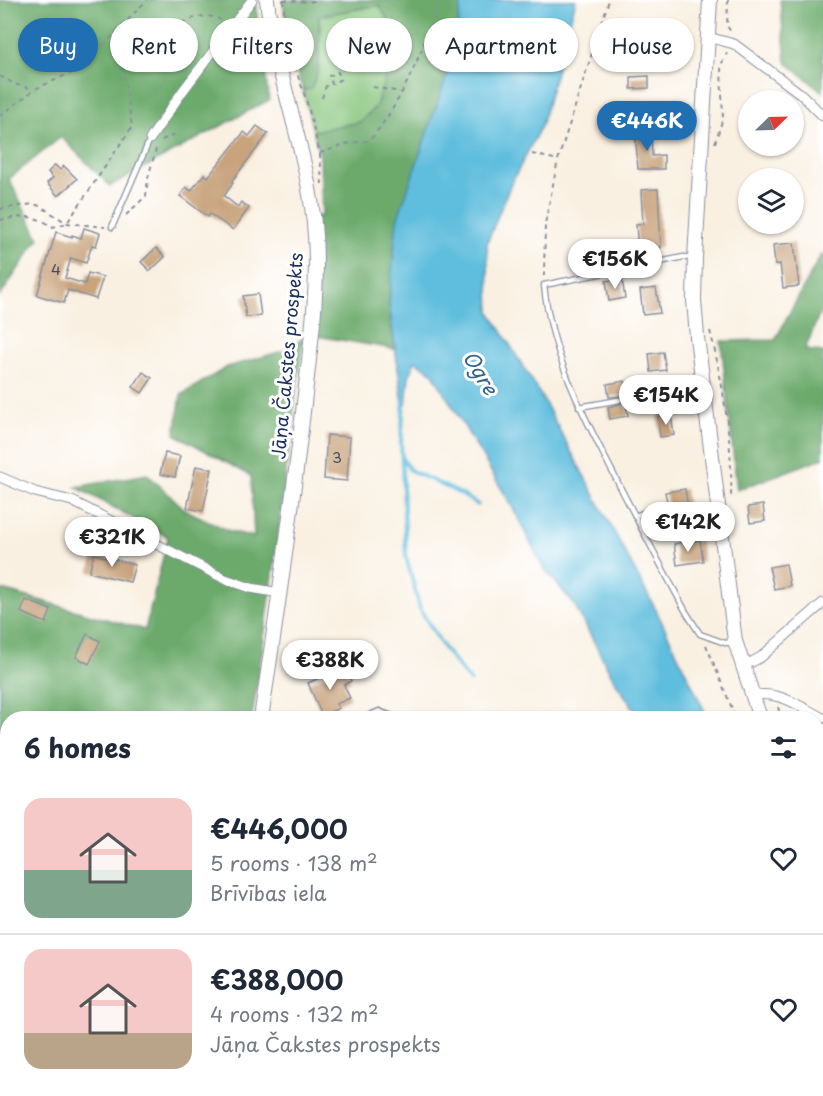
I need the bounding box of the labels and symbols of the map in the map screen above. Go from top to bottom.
north arrow [738,90,804,156]
pin: €446K [605,101,689,152]
pin: €156K [573,239,657,290]
street label: Jāņa Čakstes prospekts [264,251,309,460]
house number: 4 [51,257,61,280]
water label: Ogre [456,345,506,401]
pin: €154K [624,375,708,426]
house number: 3 [332,445,342,468]
pin: €142K [646,502,730,553]
pin: €321K [70,517,154,568]
pin: €388K [288,640,372,691]

